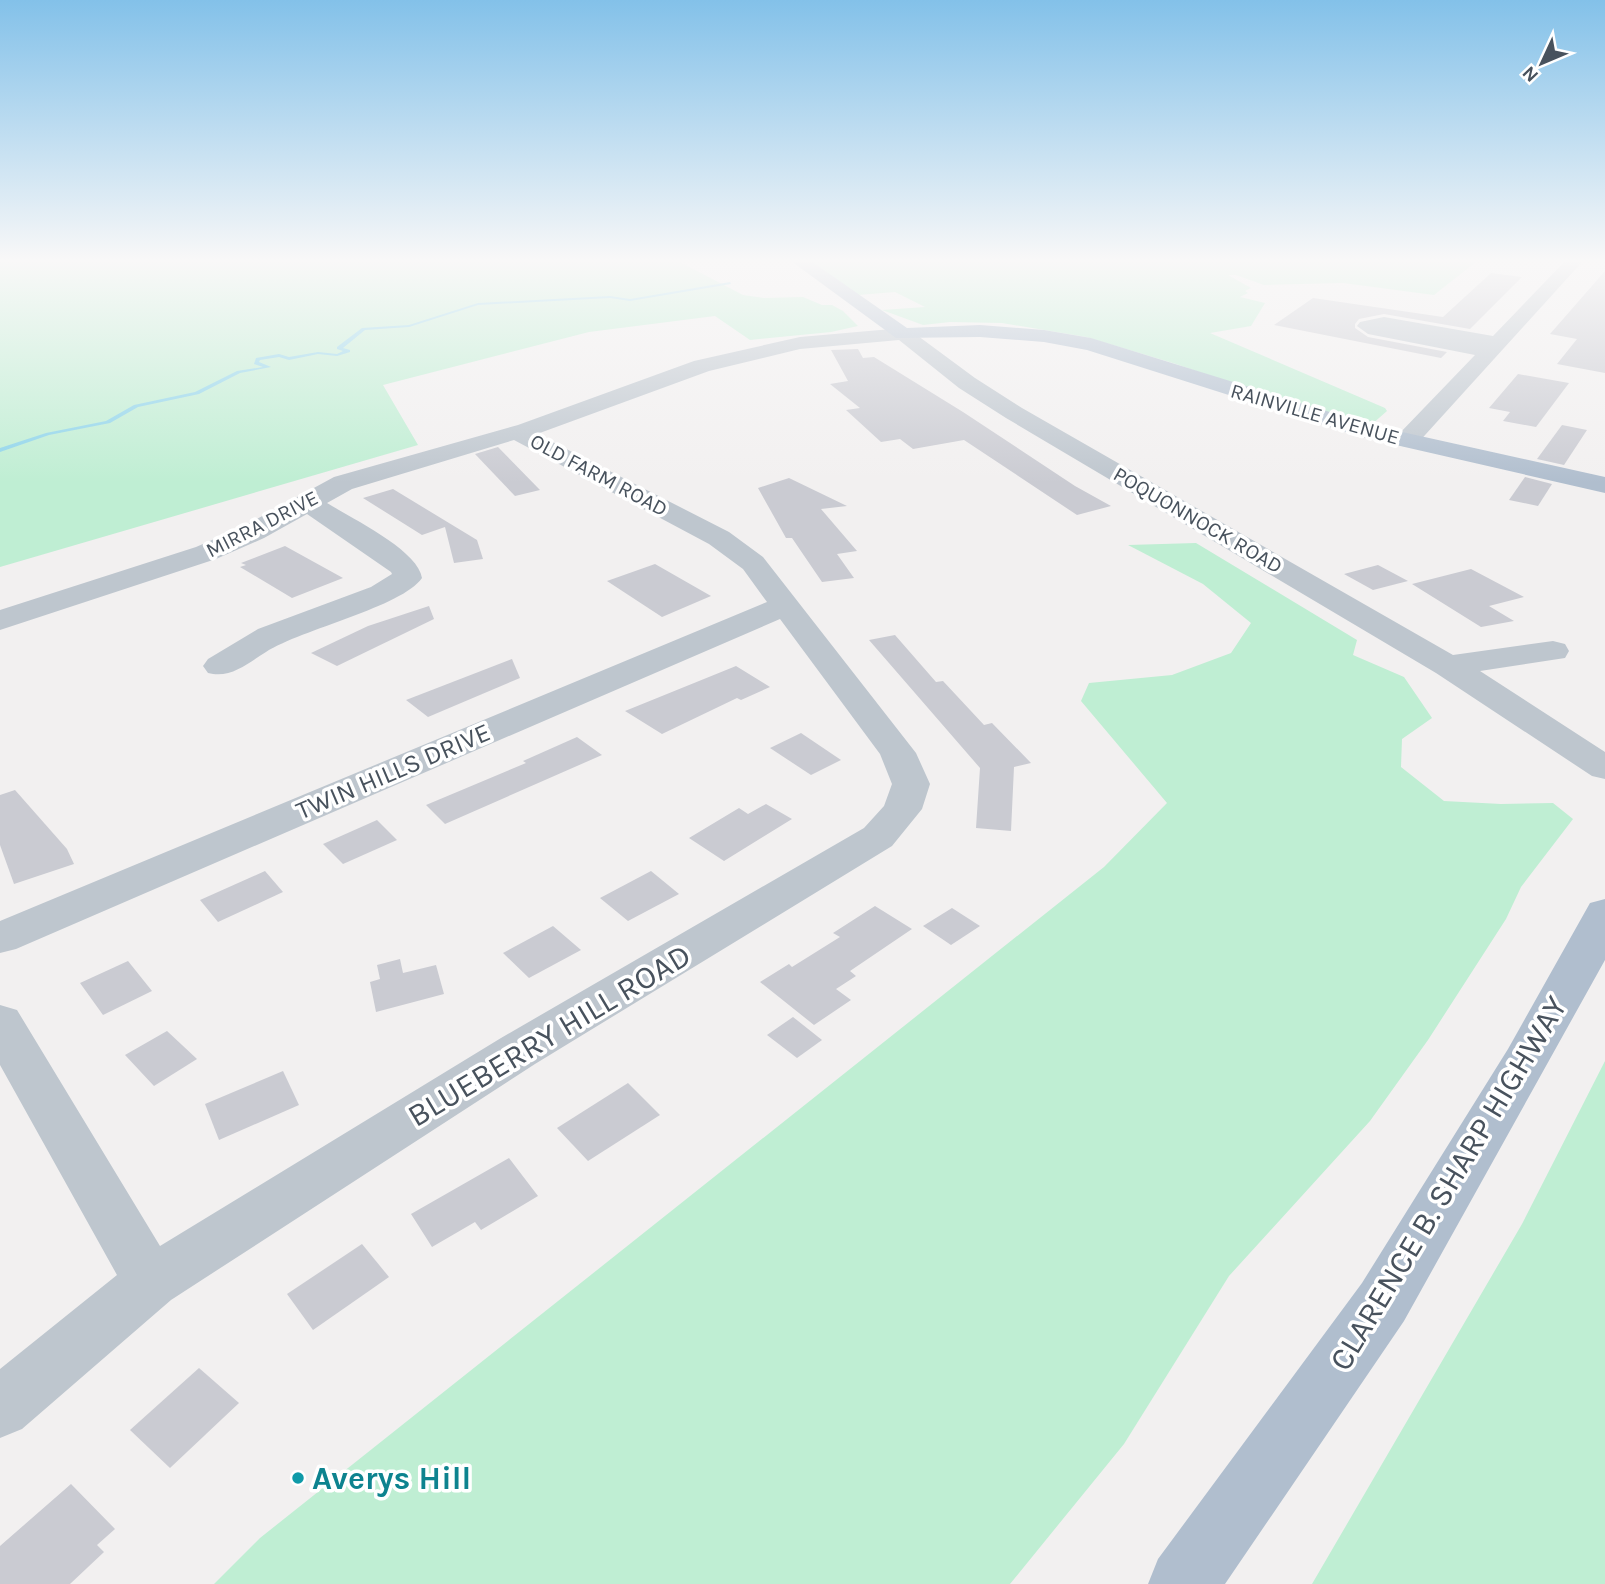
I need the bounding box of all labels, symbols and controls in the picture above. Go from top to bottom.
north arrow [1507,28,1577,98]
text: N [1518,62,1543,87]
street label: RAINVILLE AVENUE [1228,378,1402,450]
street label: OLD FARM ROAD [526,429,672,521]
street label: POQUONNOCK ROAD [1109,462,1287,578]
street label: MIRRA DRIVE [202,485,322,563]
street label: TWIN HILLS DRIVE [291,717,495,826]
street label: BLUEBERRY HILL ROAD [401,936,697,1135]
street label: CLARENCE B. SHARP HIGHWAY [1322,989,1575,1377]
place label: Averys Hill [312,1460,471,1497]
marker: Averys Hill [290,1470,306,1486]

